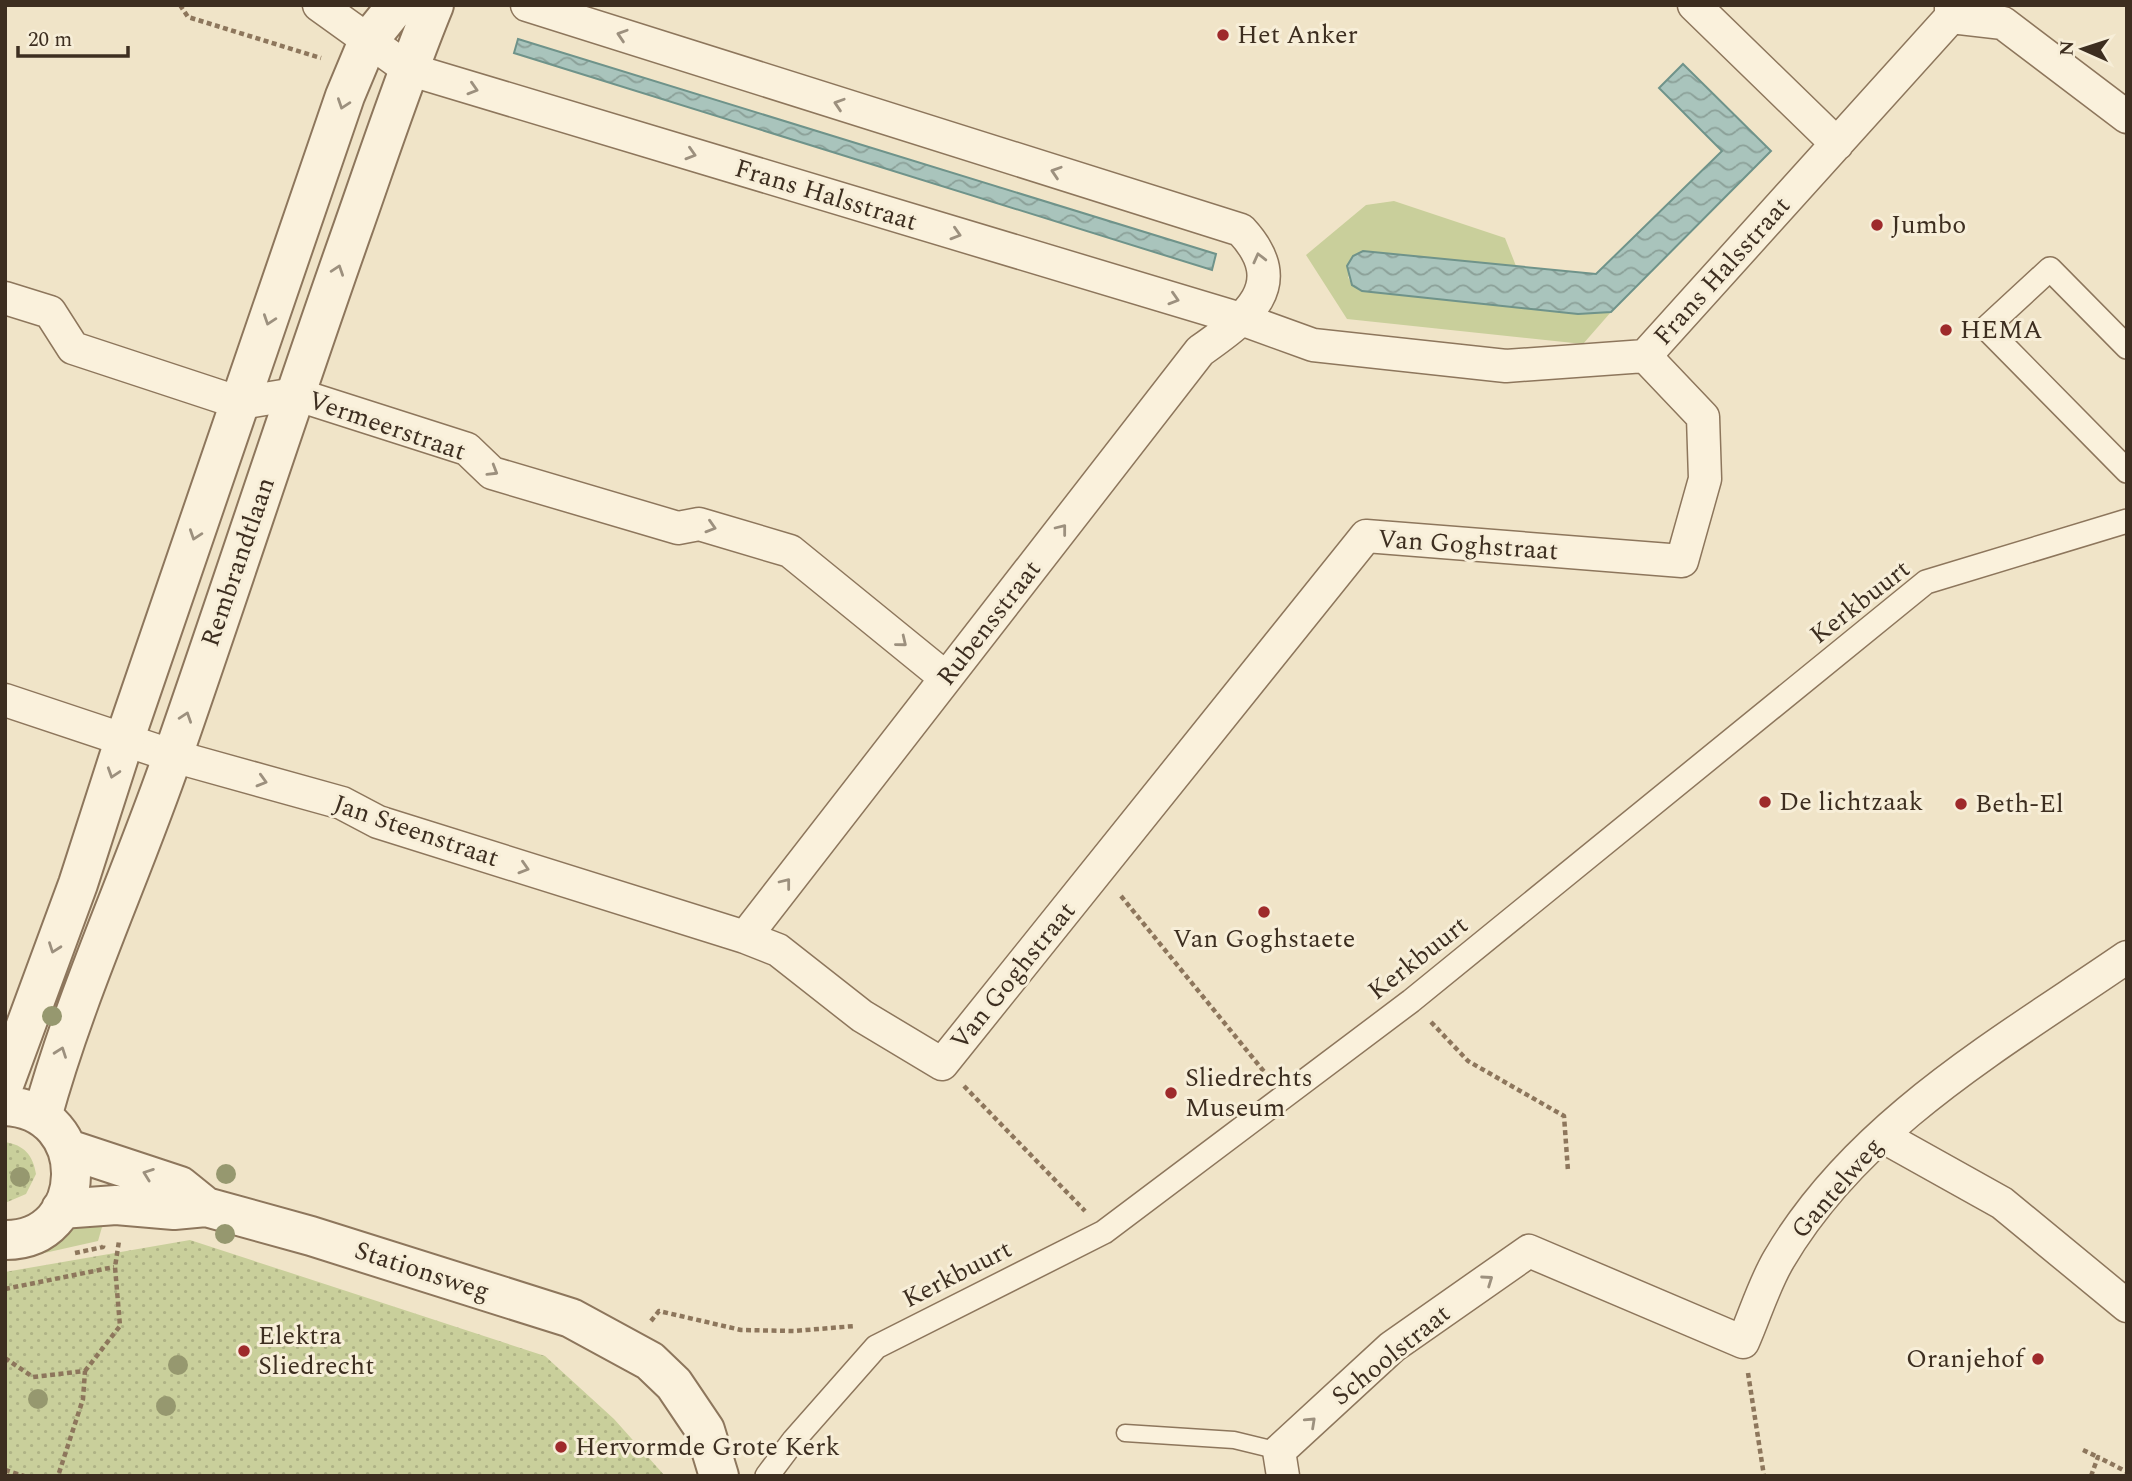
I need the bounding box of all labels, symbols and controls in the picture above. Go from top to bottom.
scale bar [18,14,128,58]
north arrow [2048,14,2118,84]
place label: Het Anker [1237,15,1358,55]
text: 20 m [28,24,72,56]
marker: Het Anker [1215,27,1231,43]
one-way arrow [617,29,629,44]
text: N [2053,40,2082,57]
one-way arrow [467,80,479,95]
one-way arrow [834,97,846,112]
one-way arrow [337,98,351,110]
one-way arrow [685,146,697,161]
street label: Frans Halsstraat [730,148,922,242]
one-way arrow [1051,166,1063,180]
street label: Frans Halsstraat [1644,187,1800,355]
place label: Jumbo [1891,205,1966,245]
marker: Jumbo [1869,217,1885,233]
one-way arrow [950,225,962,240]
one-way arrow [1253,252,1267,264]
one-way arrow [330,264,344,276]
one-way arrow [1168,291,1180,306]
place label: HEMA [1960,310,2042,350]
one-way arrow [263,313,277,325]
marker: HEMA [1938,322,1954,338]
street label: Vermeerstraat [303,380,471,472]
one-way arrow [485,462,498,475]
street label: Rembrandtlaan [190,472,286,652]
one-way arrow [704,519,716,534]
street label: Van Goghstraat [1376,519,1560,571]
one-way arrow [1053,525,1066,537]
one-way arrow [189,528,203,540]
street label: Kerkbuurt [1801,550,1919,654]
street label: Rubensstraat [927,551,1051,695]
one-way arrow [895,634,907,647]
one-way arrow [178,711,192,724]
one-way arrow [107,767,122,779]
one-way arrow [256,773,268,787]
place label: De lichtzaak [1779,782,1923,822]
street label: Jan Steenstraat [328,784,504,878]
place label: Beth-El [1975,784,2064,824]
marker: De lichtzaak [1757,794,1773,810]
marker: Beth-El [1953,796,1969,812]
one-way arrow [518,859,530,874]
one-way arrow [778,878,791,890]
street label: Van Goghstraat [940,893,1086,1059]
marker: Van Goghstaete [1256,904,1272,920]
street label: Kerkbuurt [1359,906,1477,1010]
place label: Van Goghstaete [1173,919,1355,959]
one-way arrow [48,941,62,953]
one-way arrow [53,1046,67,1058]
place label: Sliedrechts Museum [1185,1058,1313,1128]
marker: Sliedrechts Museum [1163,1085,1179,1101]
street label: Gantelweg [1781,1128,1893,1248]
one-way arrow [142,1168,154,1182]
street label: Kerkbuurt [895,1229,1019,1319]
street label: Stationsweg [349,1230,495,1312]
one-way arrow [1480,1276,1493,1288]
street label: Schoolstraat [1323,1294,1459,1416]
place label: Elektra Sliedrecht [258,1316,374,1386]
place label: Oranjehof [1906,1339,2026,1379]
marker: Elektra Sliedrecht [236,1343,252,1359]
marker: Oranjehof [2030,1351,2046,1367]
one-way arrow [1303,1417,1316,1430]
place label: Hervormde Grote Kerk [575,1427,840,1467]
marker: Hervormde Grote Kerk [553,1439,569,1455]

